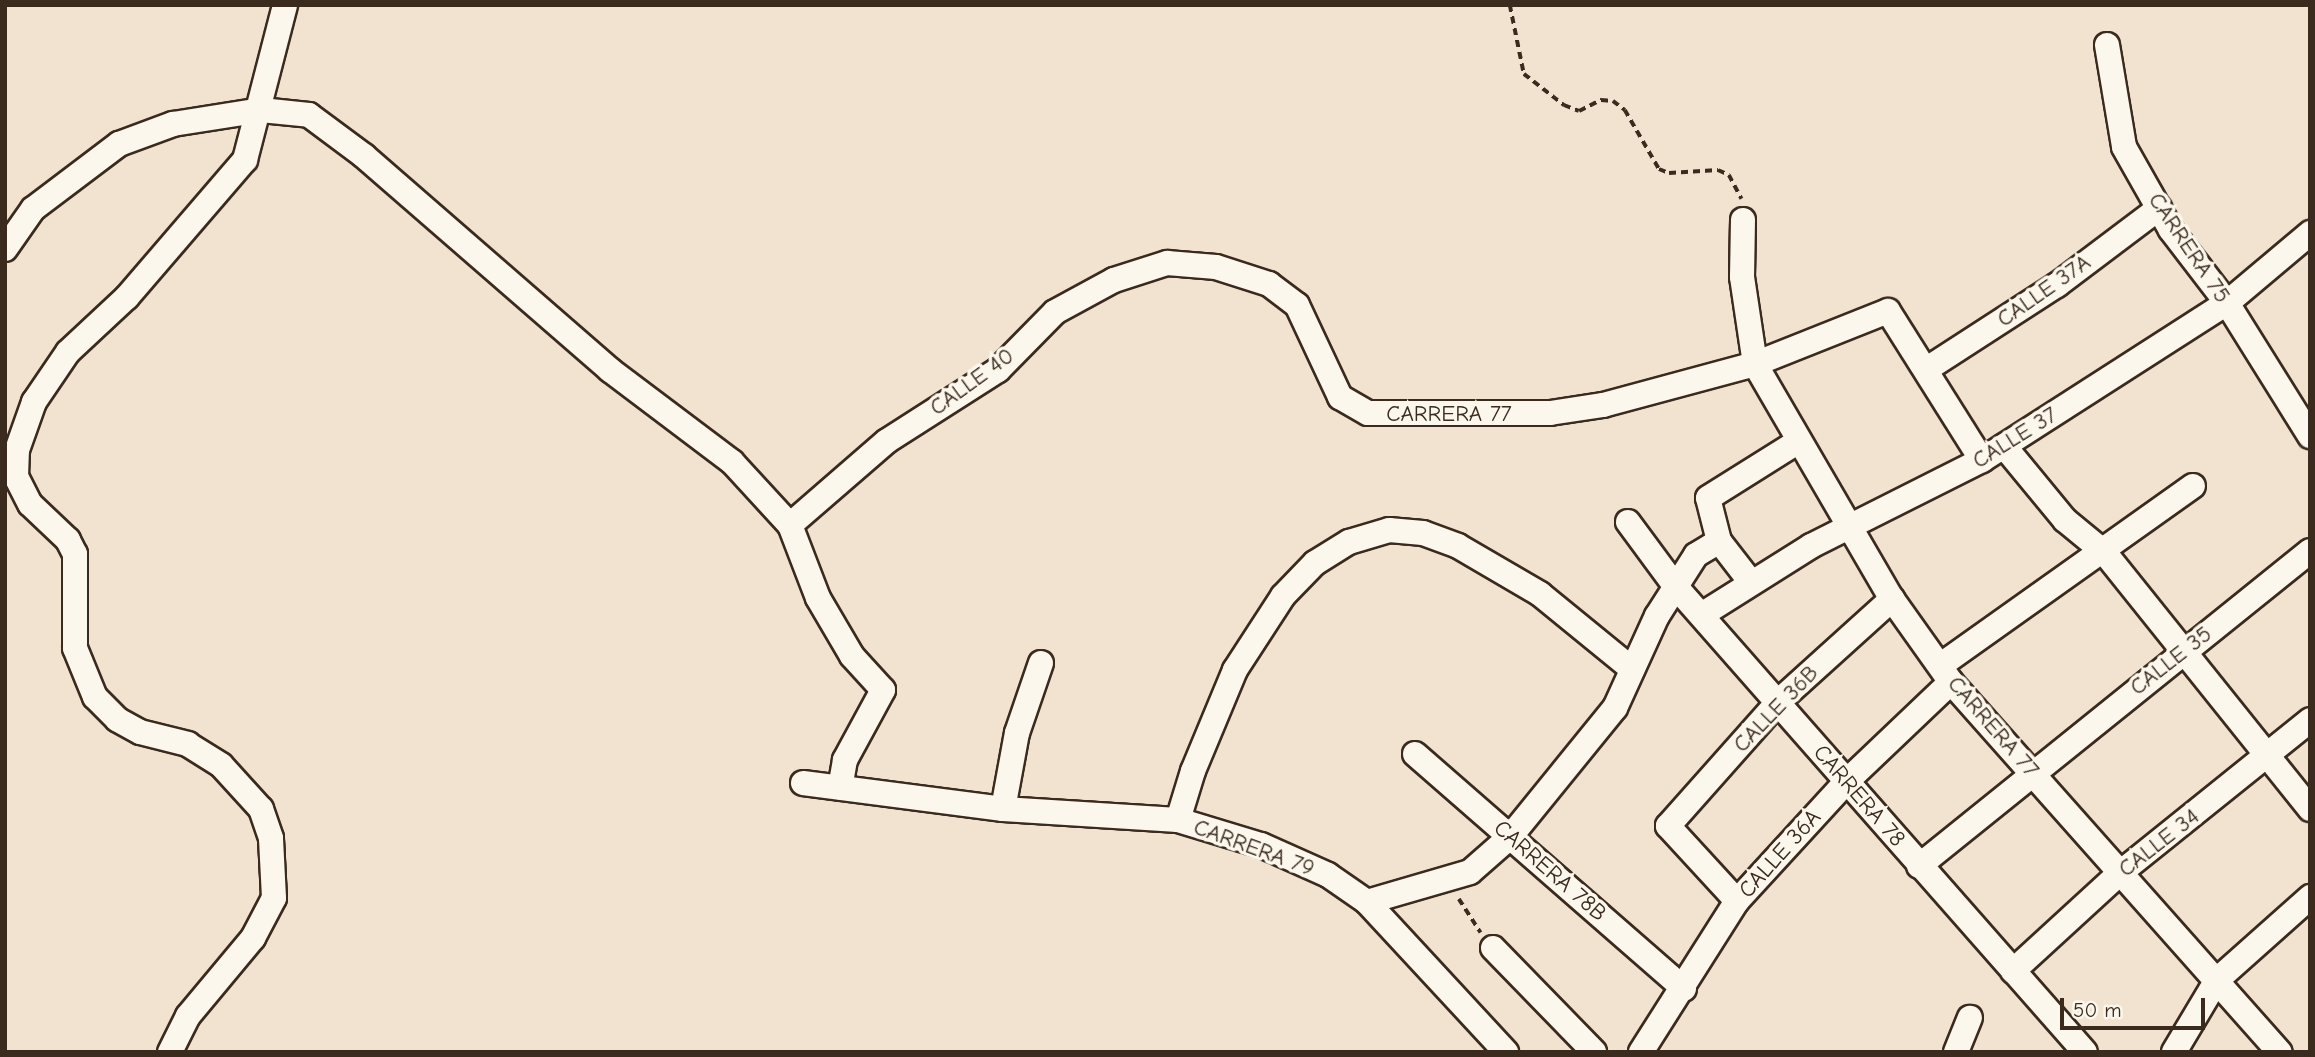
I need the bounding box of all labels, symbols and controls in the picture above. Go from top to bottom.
street label: CARRERA 75 [2142,188,2236,308]
street label: CALLE 37A [1992,249,2096,333]
street label: CALLE 40 [925,342,1019,422]
street label: CARRERA 77 [1386,400,1512,428]
street label: CALLE 37 [1968,401,2062,475]
street label: CALLE 35 [2125,621,2217,701]
street label: CALLE 36B [1728,660,1824,758]
street label: CARRERA 77 [1941,671,2045,783]
street label: CARRERA 78 [1807,739,1911,853]
street label: CALLE 34 [2113,803,2205,883]
street label: CALLE 36A [1733,804,1827,904]
street label: CARRERA 79 [1190,813,1318,883]
street label: CARRERA 78B [1488,815,1612,927]
scale bar [2063,984,2208,1028]
text: 50 m [2073,998,2122,1022]

